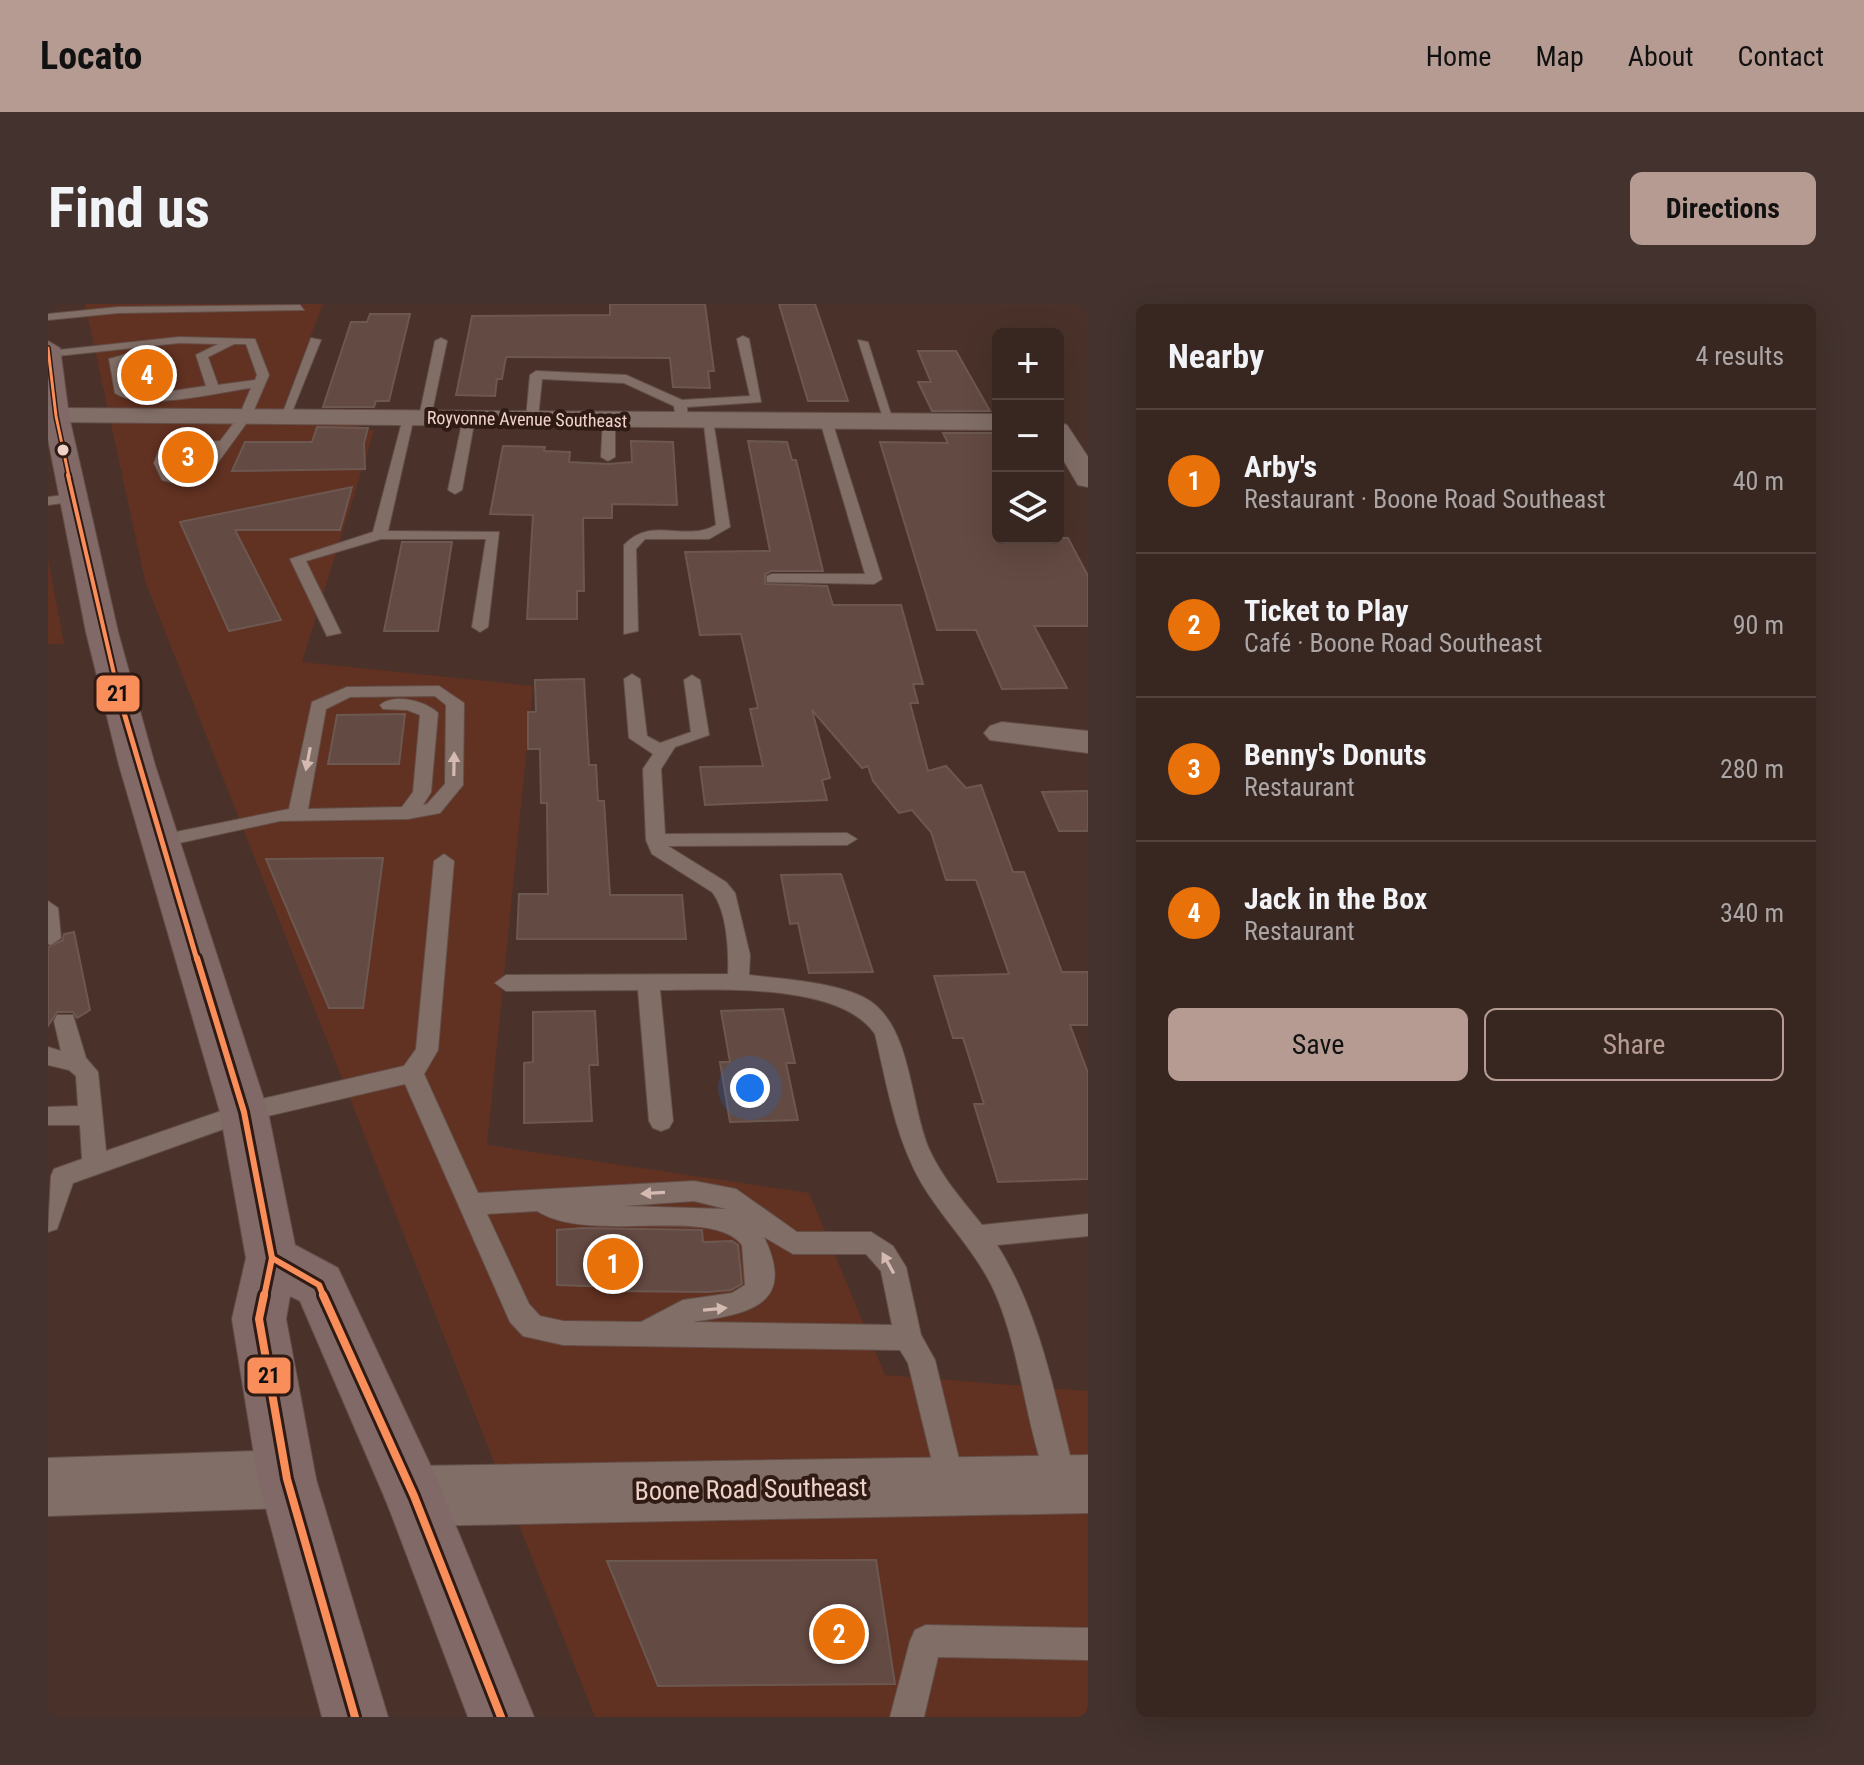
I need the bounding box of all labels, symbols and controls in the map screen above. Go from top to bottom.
text: Locato [40,34,142,78]
text: Home [1426,40,1491,73]
text: Map [1535,40,1584,73]
text: About [1628,40,1694,73]
text: Contact [1738,40,1824,73]
button: Directions [1630,172,1816,245]
text: Find us [48,175,210,241]
map controls [992,328,1064,544]
button: + [992,328,1064,400]
text: Nearby [1168,336,1264,376]
text: 4 results [1695,341,1784,371]
pin: 4 [121,345,173,405]
button: − [992,400,1064,472]
street label: Royvonne Avenue Southeast [427,407,627,431]
pin: 3 [162,427,214,487]
unlabelled marker [55,442,71,458]
text: Arby's [1244,449,1317,484]
text: 1 [1187,466,1201,496]
text: 40 m [1733,466,1784,496]
button: layers [992,472,1064,544]
text: Restaurant · Boone Road Southeast [1244,484,1606,514]
text: Ticket to Play [1244,593,1409,628]
text: 2 [1187,610,1201,640]
text: 90 m [1733,610,1784,640]
text: Café · Boone Road Southeast [1244,628,1542,658]
line badge: 21 [95,674,141,713]
text: 21 [107,681,129,706]
text: Benny's Donuts [1244,737,1427,772]
one-way arrow [301,747,314,772]
one-way arrow [448,751,460,776]
text: 3 [1187,754,1201,784]
text: 280 m [1720,754,1784,784]
text: Restaurant [1244,772,1355,802]
text: Jack in the Box [1244,881,1427,916]
text: 4 [1187,898,1201,928]
text: 340 m [1720,898,1784,928]
text: Restaurant [1244,916,1355,946]
button: Save [1168,1008,1468,1081]
button: Share [1484,1008,1784,1081]
your location [730,1068,770,1108]
one-way arrow [640,1187,665,1200]
pin: 1 [587,1234,639,1294]
one-way arrow [881,1252,895,1274]
one-way arrow [703,1302,728,1315]
line badge: 21 [246,1356,292,1395]
text: 21 [258,1363,280,1388]
street label: Boone Road Southeast [634,1472,868,1506]
pin: 2 [813,1604,865,1664]

